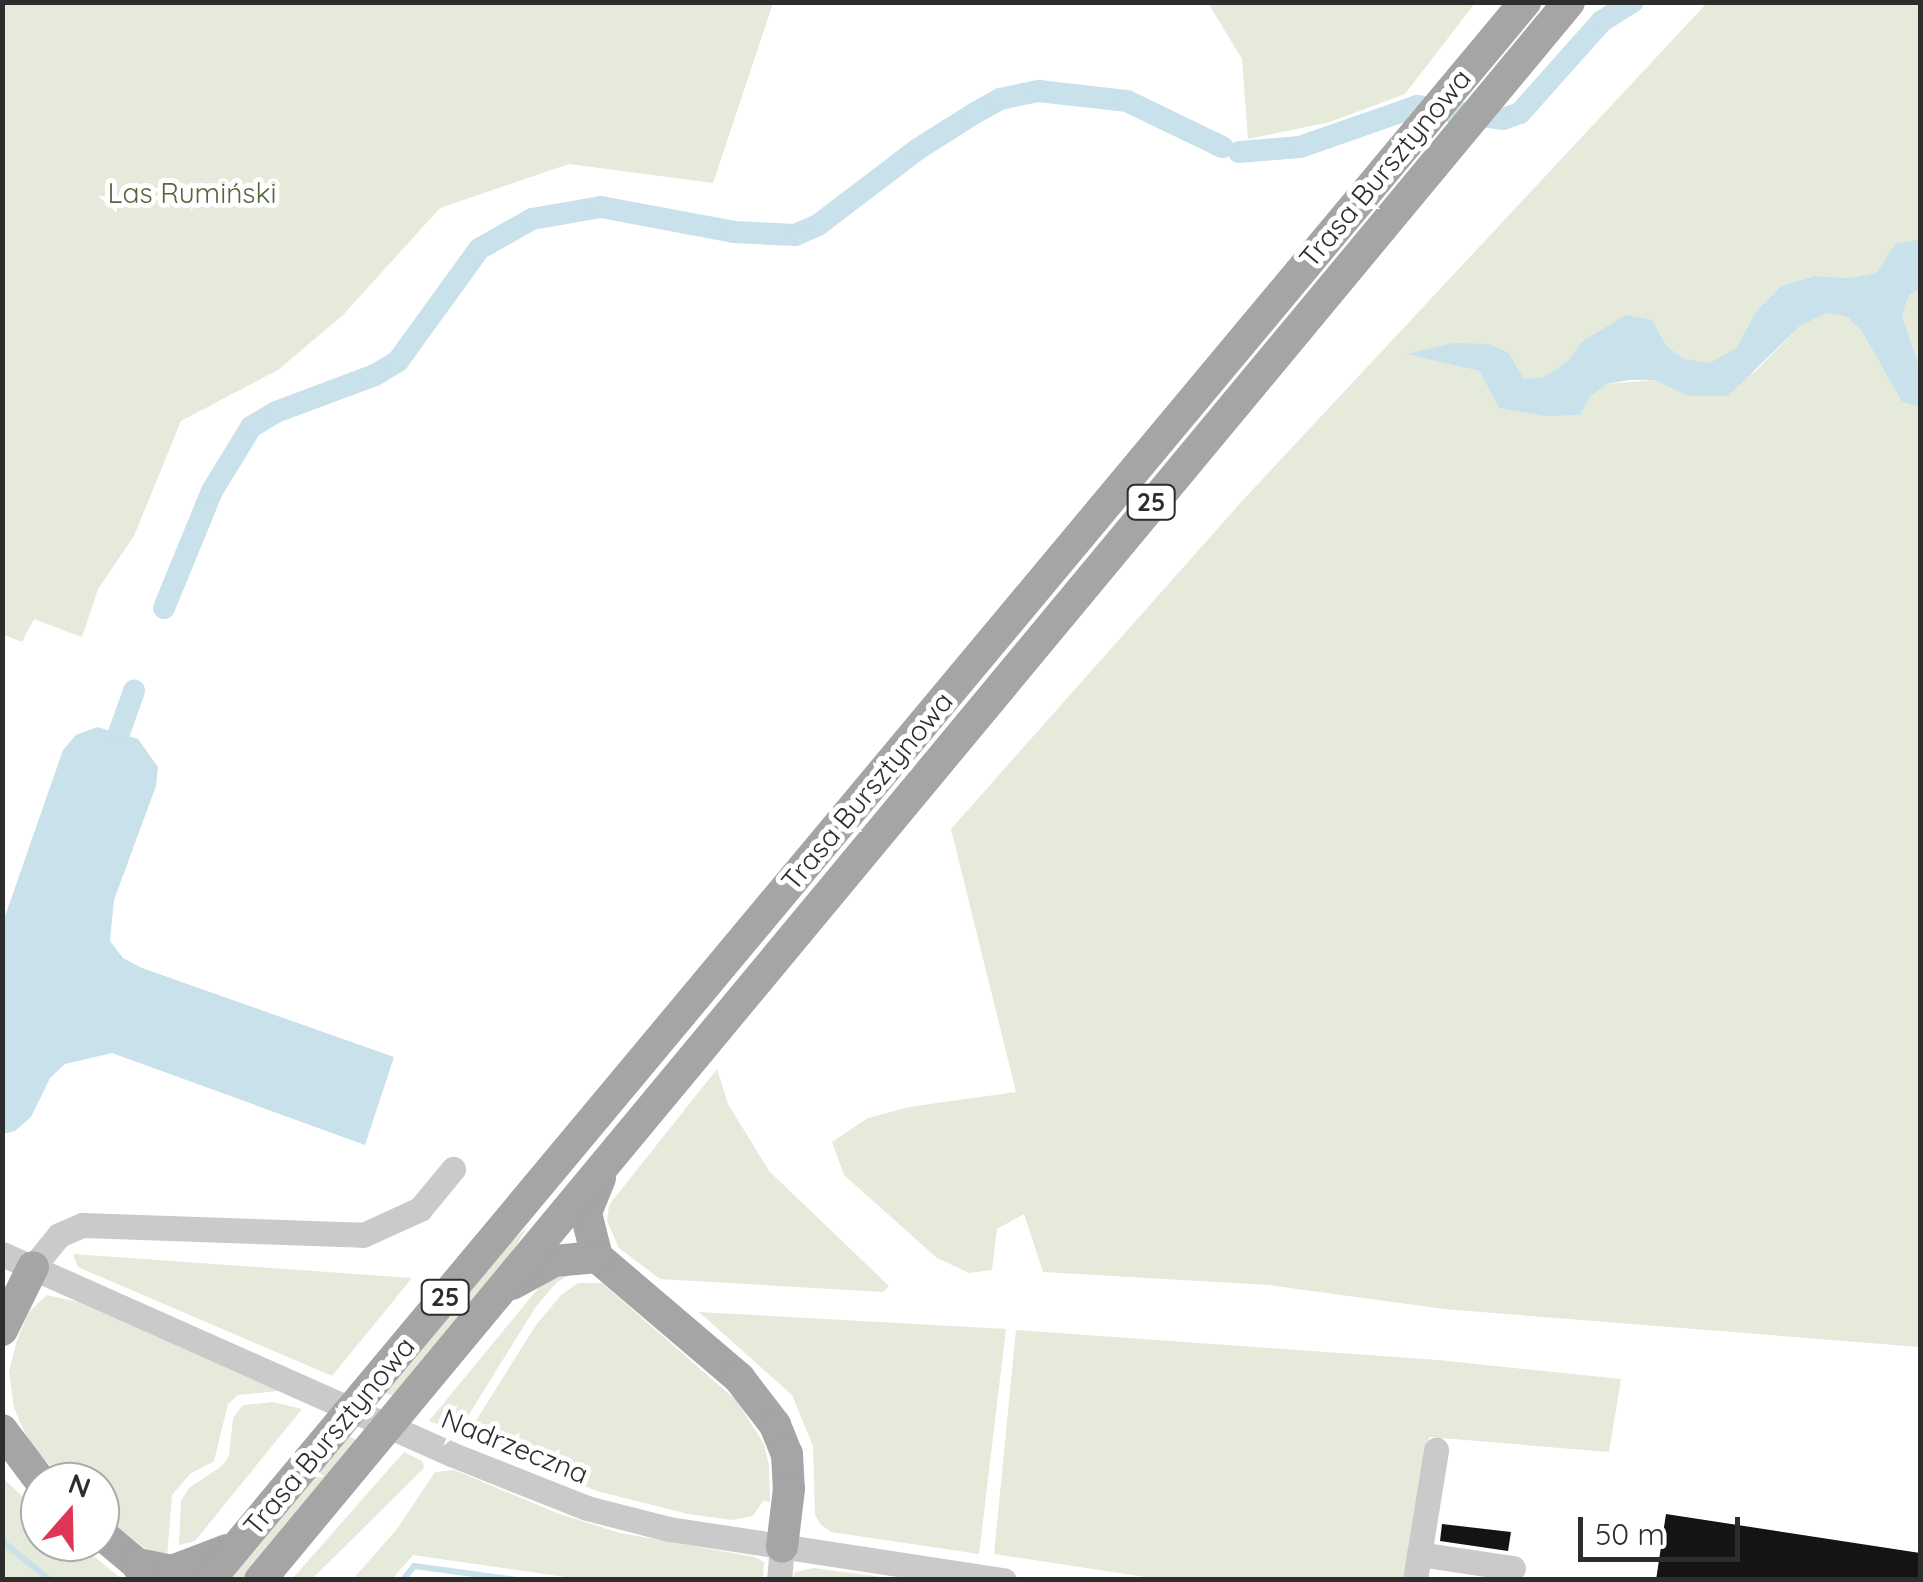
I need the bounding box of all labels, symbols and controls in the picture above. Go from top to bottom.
street label: Trasa Bursztynowa [1292,62,1478,274]
park label: Las Rumiński [108,176,276,210]
road number: 25 [1126,482,1176,522]
street label: Trasa Bursztynowa [774,685,960,897]
road number: 25 [420,1277,470,1317]
street label: Trasa Bursztynowa [236,1330,422,1542]
street label: Nadrzeczna [437,1401,593,1491]
north arrow [20,1462,120,1562]
text: N [64,1465,95,1505]
scale bar [1583,1497,1746,1559]
text: 50 m [1595,1515,1665,1553]

